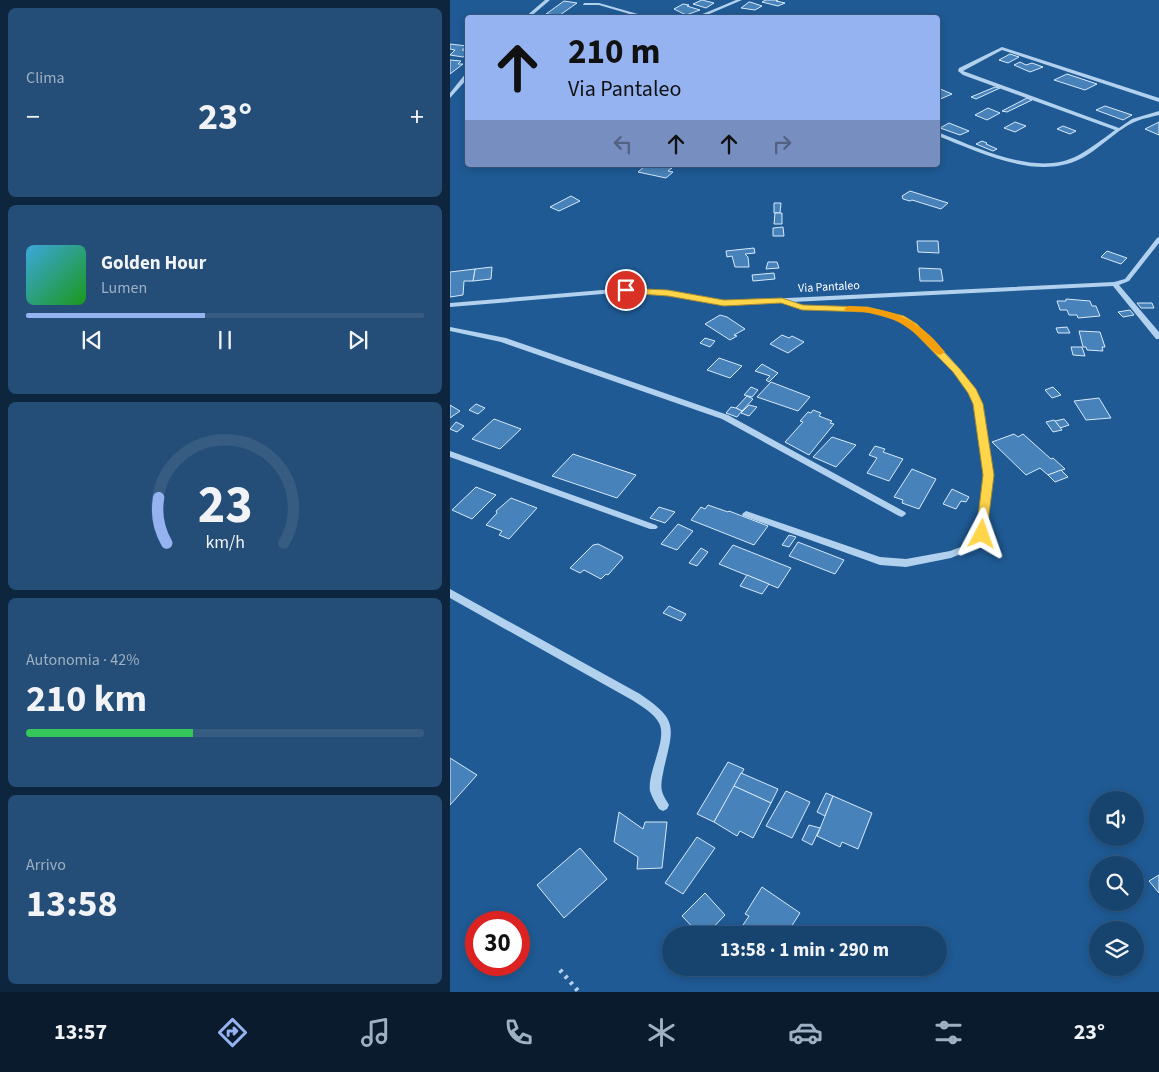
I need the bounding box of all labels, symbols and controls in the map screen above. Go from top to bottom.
text: 210 m [568,27,660,77]
icon: ahead [485,35,550,100]
text: Clima [26,67,64,89]
text: Via Pantaleo [568,73,681,105]
text: 23° [198,90,252,144]
text: − [26,97,40,137]
text: + [410,97,424,137]
icon: left [609,130,637,158]
icon: ahead [662,130,690,158]
icon: ahead [715,130,743,158]
icon: right [768,130,796,158]
text: Golden Hour [101,250,206,277]
pin [605,269,647,311]
icon: arrive [612,276,640,304]
text: Lumen [101,277,147,299]
street label: Via Pantaleo [798,277,860,297]
icon: previous [78,326,106,354]
icon: pause [211,326,239,354]
icon: next [344,326,372,354]
text: 23 [198,469,252,543]
position arrow [955,507,1007,559]
text: km/h [205,530,245,555]
text: Autonomia · 42% [26,649,139,671]
text: 210 km [26,672,147,726]
map controls [1089,791,1144,976]
button: sound [1089,791,1144,846]
text: Arrivo [26,854,66,876]
button: search [1089,856,1144,911]
text: 13:58 [26,877,118,931]
speed limit sign: 30 [465,911,530,976]
button: layers [1089,921,1144,976]
text: 13:58 · 1 min · 290 m [720,937,889,964]
icon: directions [215,1015,250,1050]
icon: music [358,1015,393,1050]
icon: phone [501,1015,536,1050]
icon: climate [644,1015,679,1050]
icon: car [788,1015,823,1050]
icon: filters [931,1015,966,1050]
text: 13:57 [54,1016,107,1048]
text: 23° [1074,1016,1105,1048]

